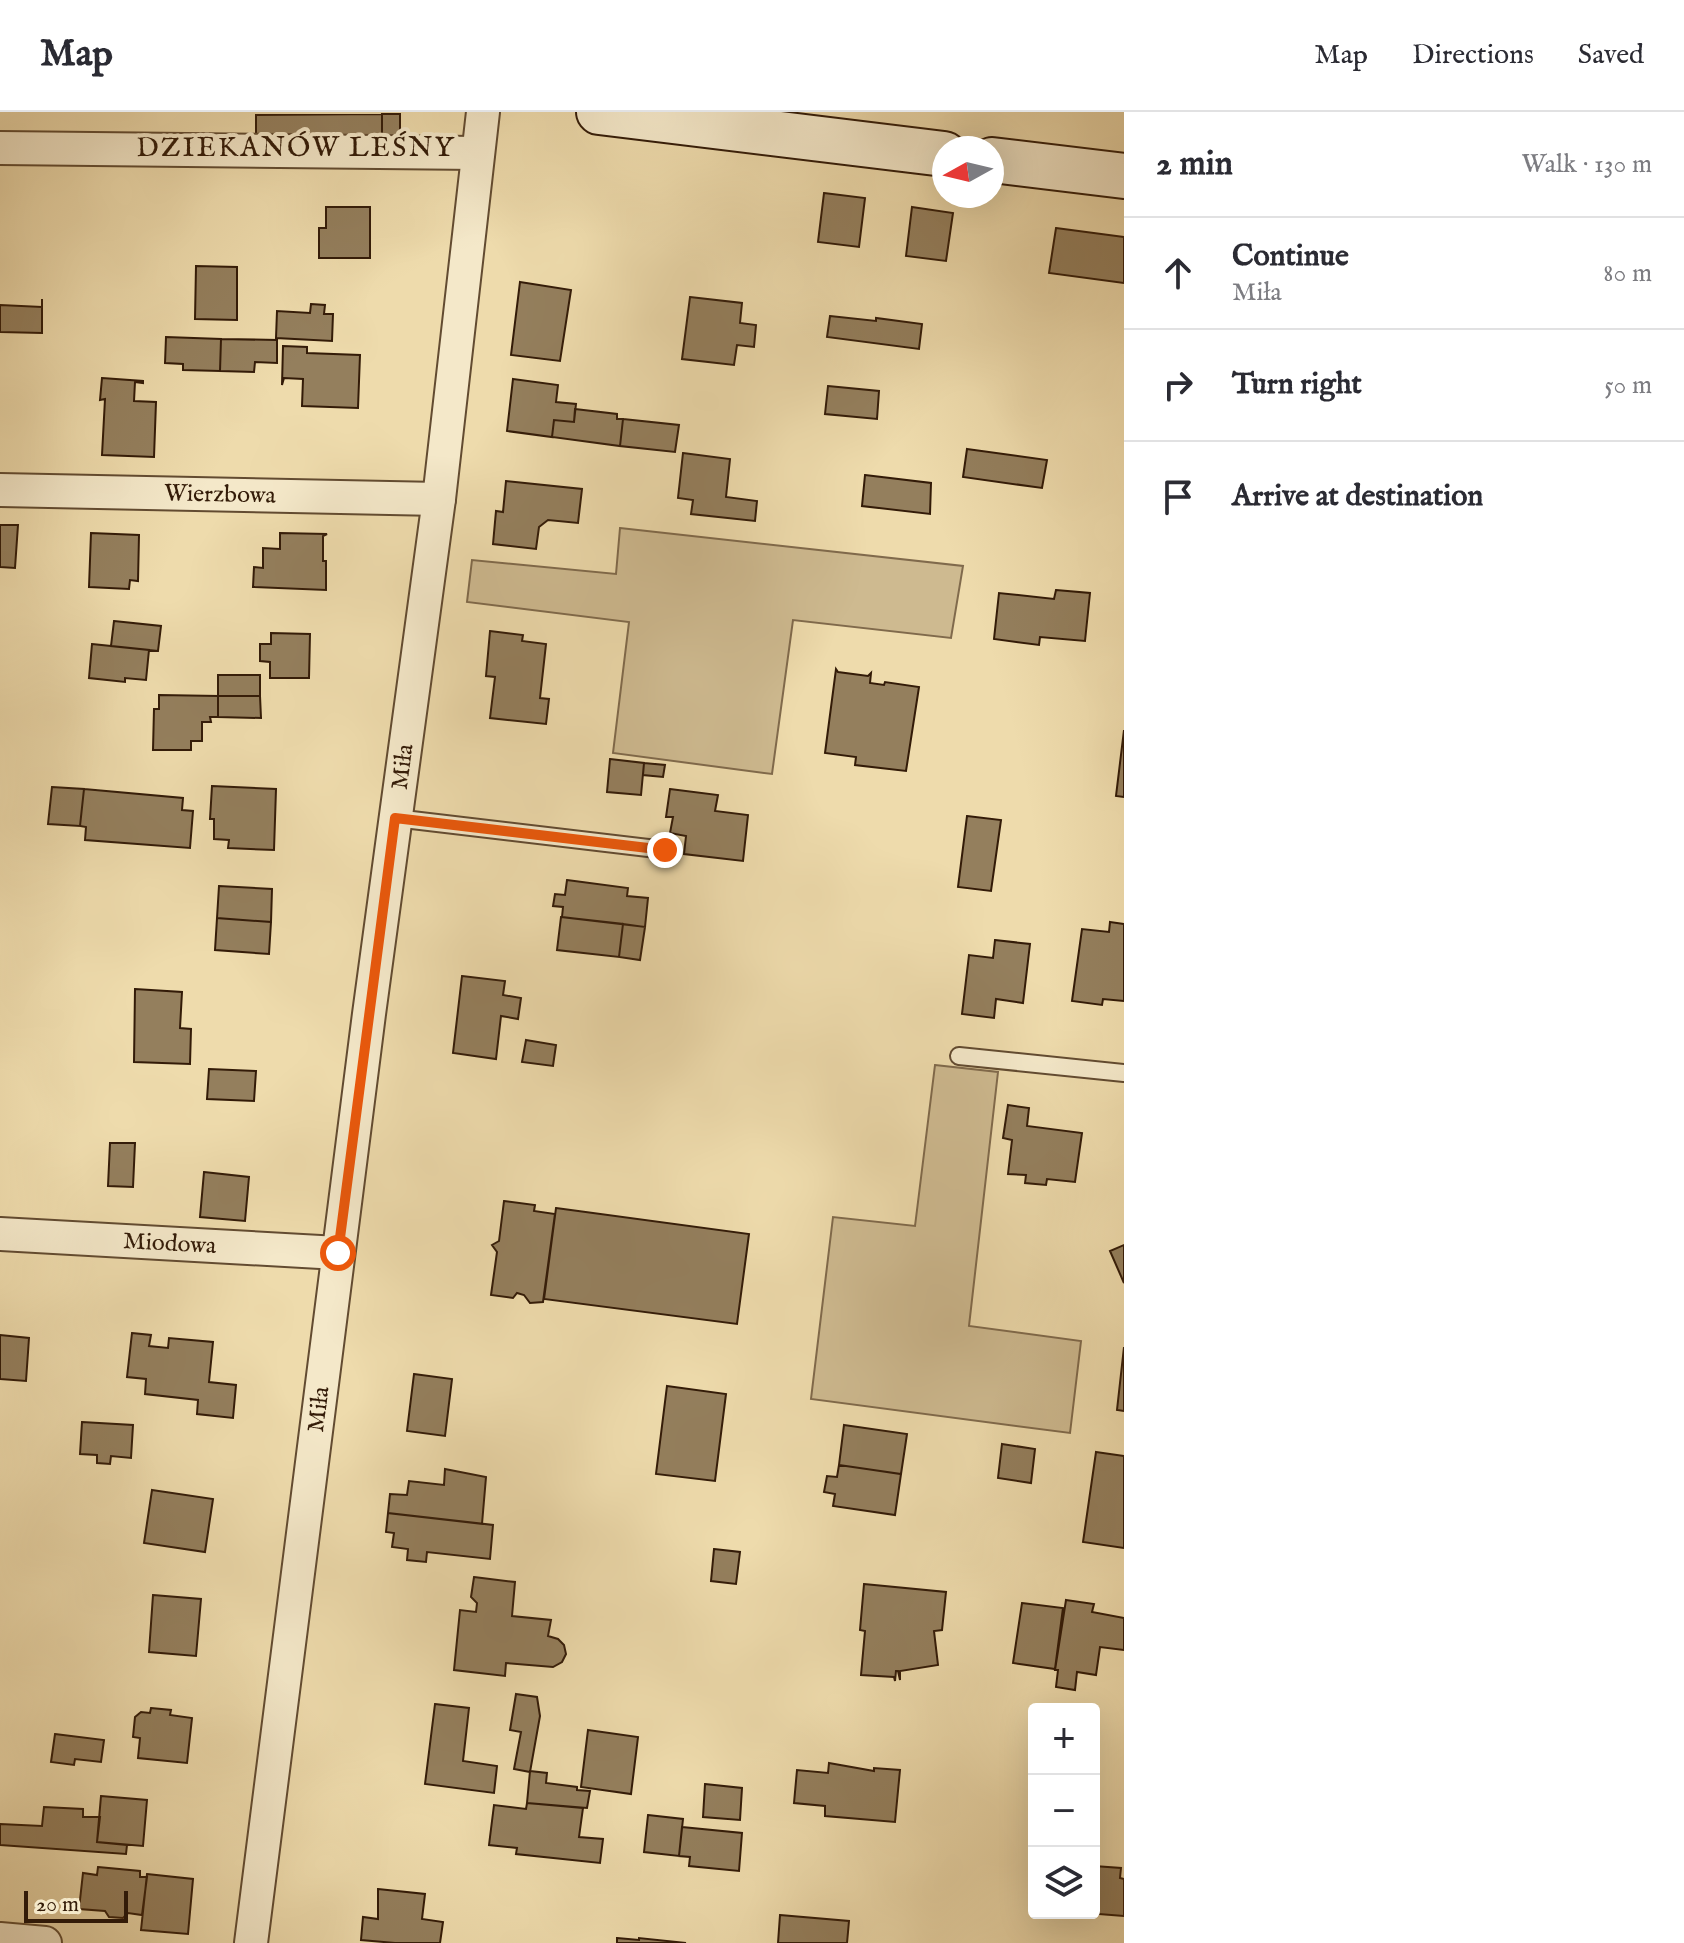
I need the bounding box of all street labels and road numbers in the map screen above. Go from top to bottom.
street label: Wierzbowa [164,478,277,511]
street label: Miła [384,741,421,792]
street label: Miodowa [122,1225,218,1262]
street label: Miła [301,1384,337,1434]

